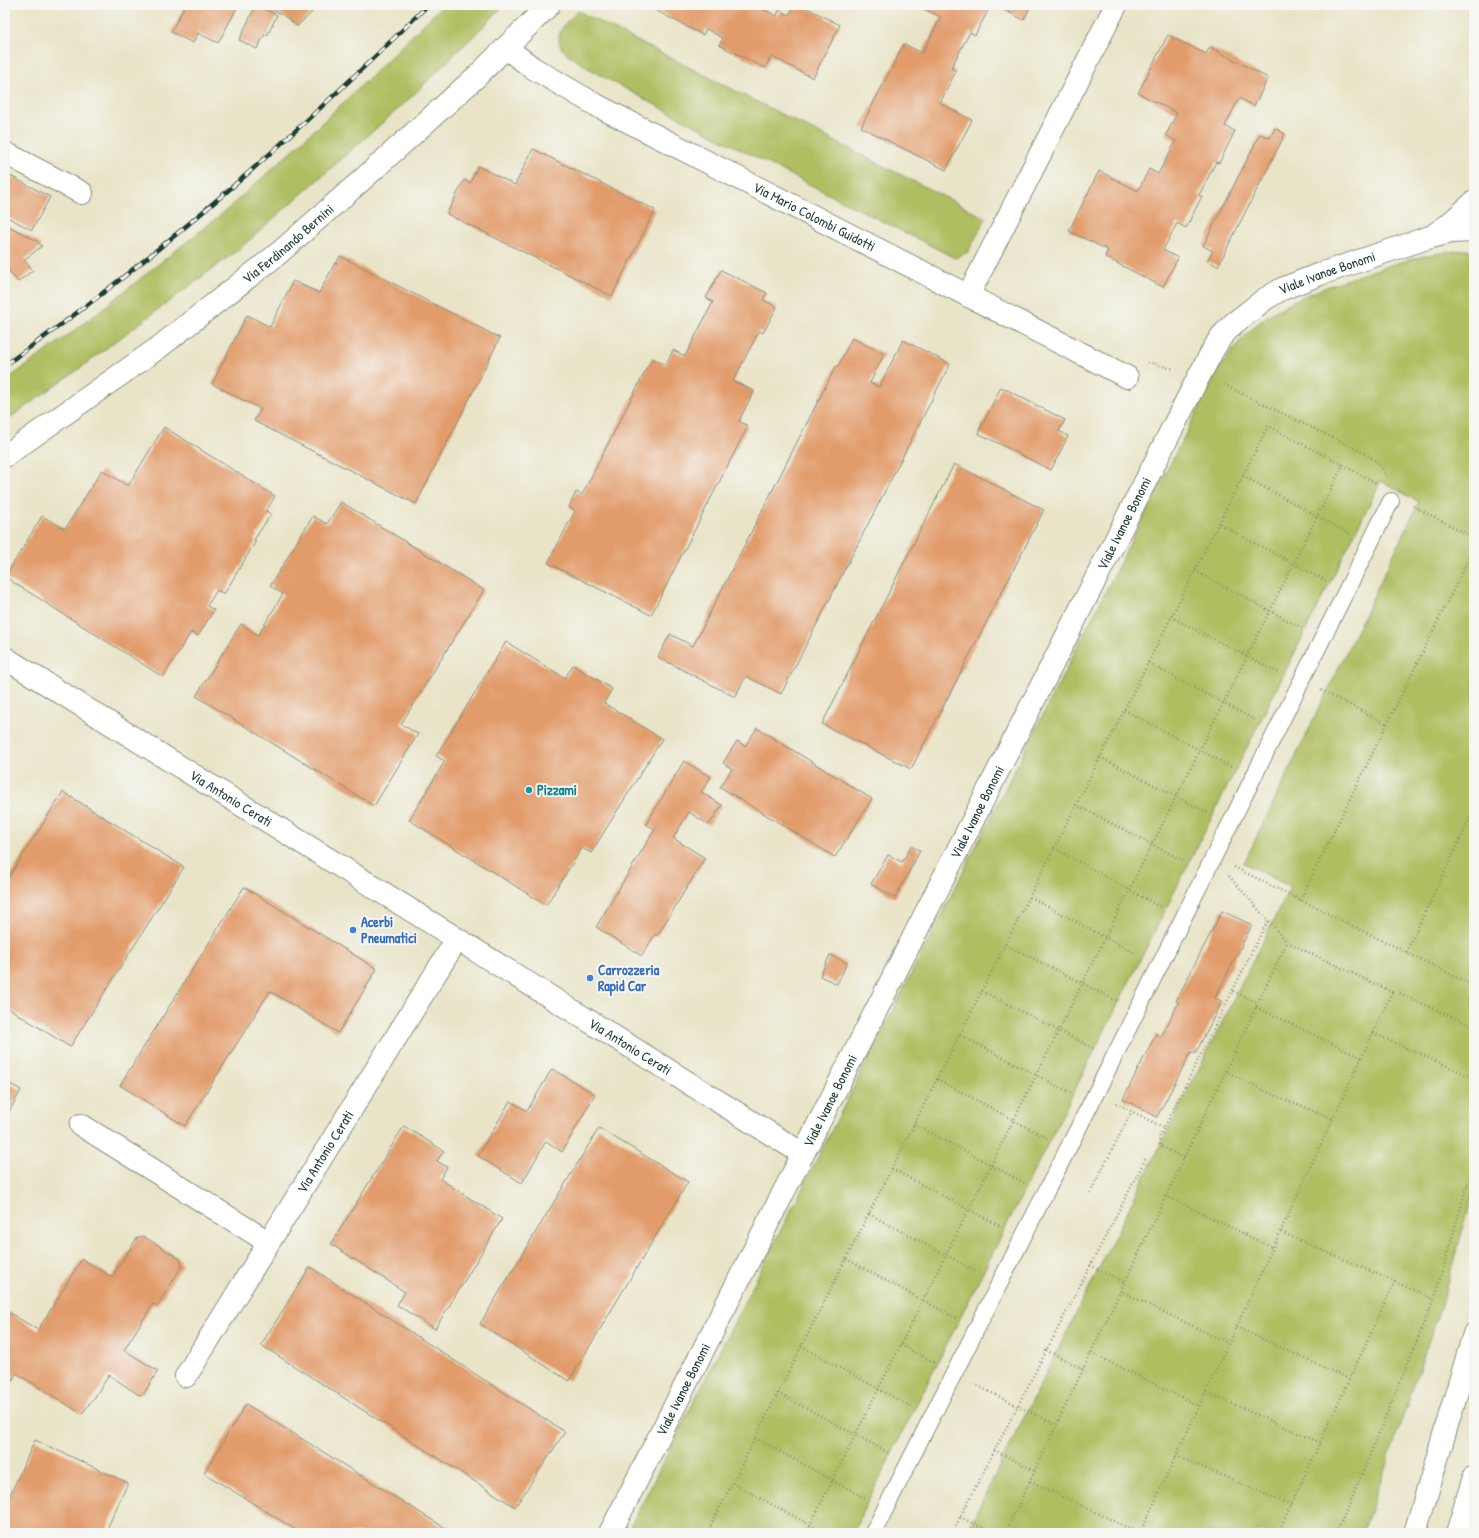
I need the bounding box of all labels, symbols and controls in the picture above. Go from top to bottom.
street label: Via Mario Colombi Guidotti [750,177,879,256]
street label: Via Ferdinando Bernini [238,199,337,287]
street label: Viale Ivanoe Bonomi [1276,246,1378,298]
street label: Viale Ivanoe Bonomi [1092,473,1155,573]
street label: Viale Ivanoe Bonomi [945,762,1008,861]
street label: Via Antonio Cerati [186,765,276,831]
place label: Pizzami [537,780,577,799]
marker: Pizzami [524,785,534,795]
place label: Acerbi Pneumatici [361,912,417,947]
marker: Acerbi Pneumatici [348,925,358,935]
place label: Carrozzeria Rapid Car [598,960,660,997]
marker: Carrozzeria Rapid Car [585,973,595,983]
street label: Via Antonio Cerati [585,1013,675,1079]
street label: Viale Ivanoe Bonomi [798,1051,861,1150]
street label: Via Antonio Cerati [292,1106,358,1196]
street label: Viale Ivanoe Bonomi [651,1340,714,1439]

